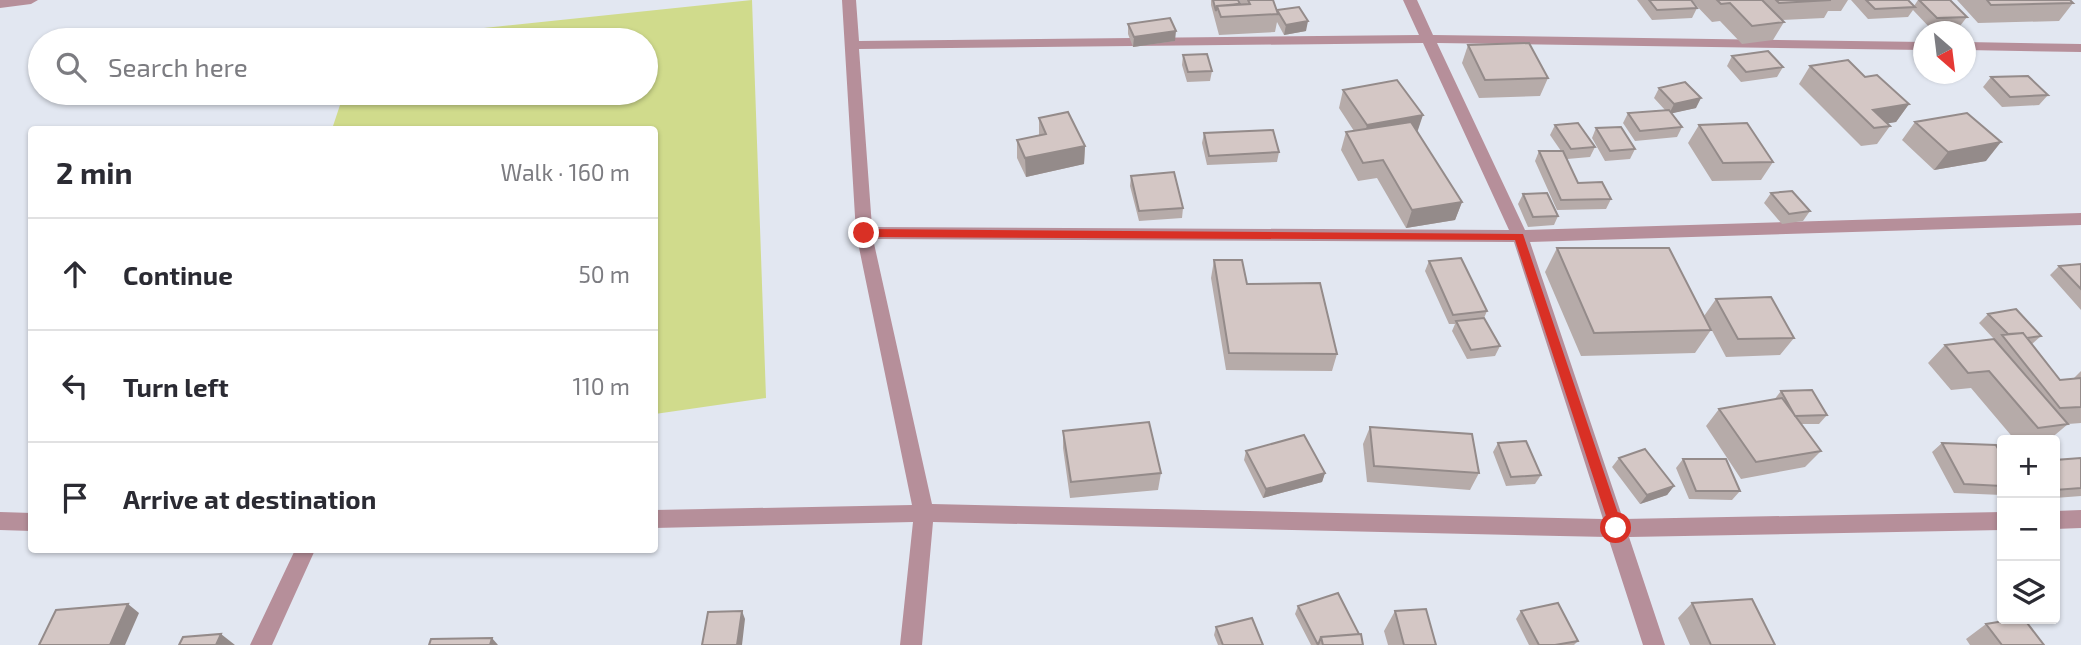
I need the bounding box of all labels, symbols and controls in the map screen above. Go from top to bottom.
north arrow [1913,21,1976,84]
search box [28,28,658,105]
icon: search [52,48,90,86]
text: Search here [108,51,248,82]
text: 2 min [56,154,133,190]
text: Walk · 160 m [500,158,630,186]
route end [848,217,879,248]
icon: ahead [56,255,94,293]
text: Continue [123,259,233,290]
text: 50 m [579,260,630,288]
icon: left [56,367,94,405]
text: Turn left [123,371,229,402]
text: 110 m [573,372,630,400]
map controls [1997,435,2060,624]
button: + [1997,435,2060,498]
icon: arrive [56,479,94,517]
text: Arrive at destination [123,483,376,514]
button: − [1997,498,2060,561]
route start [1600,512,1631,543]
button: layers [1997,561,2060,624]

